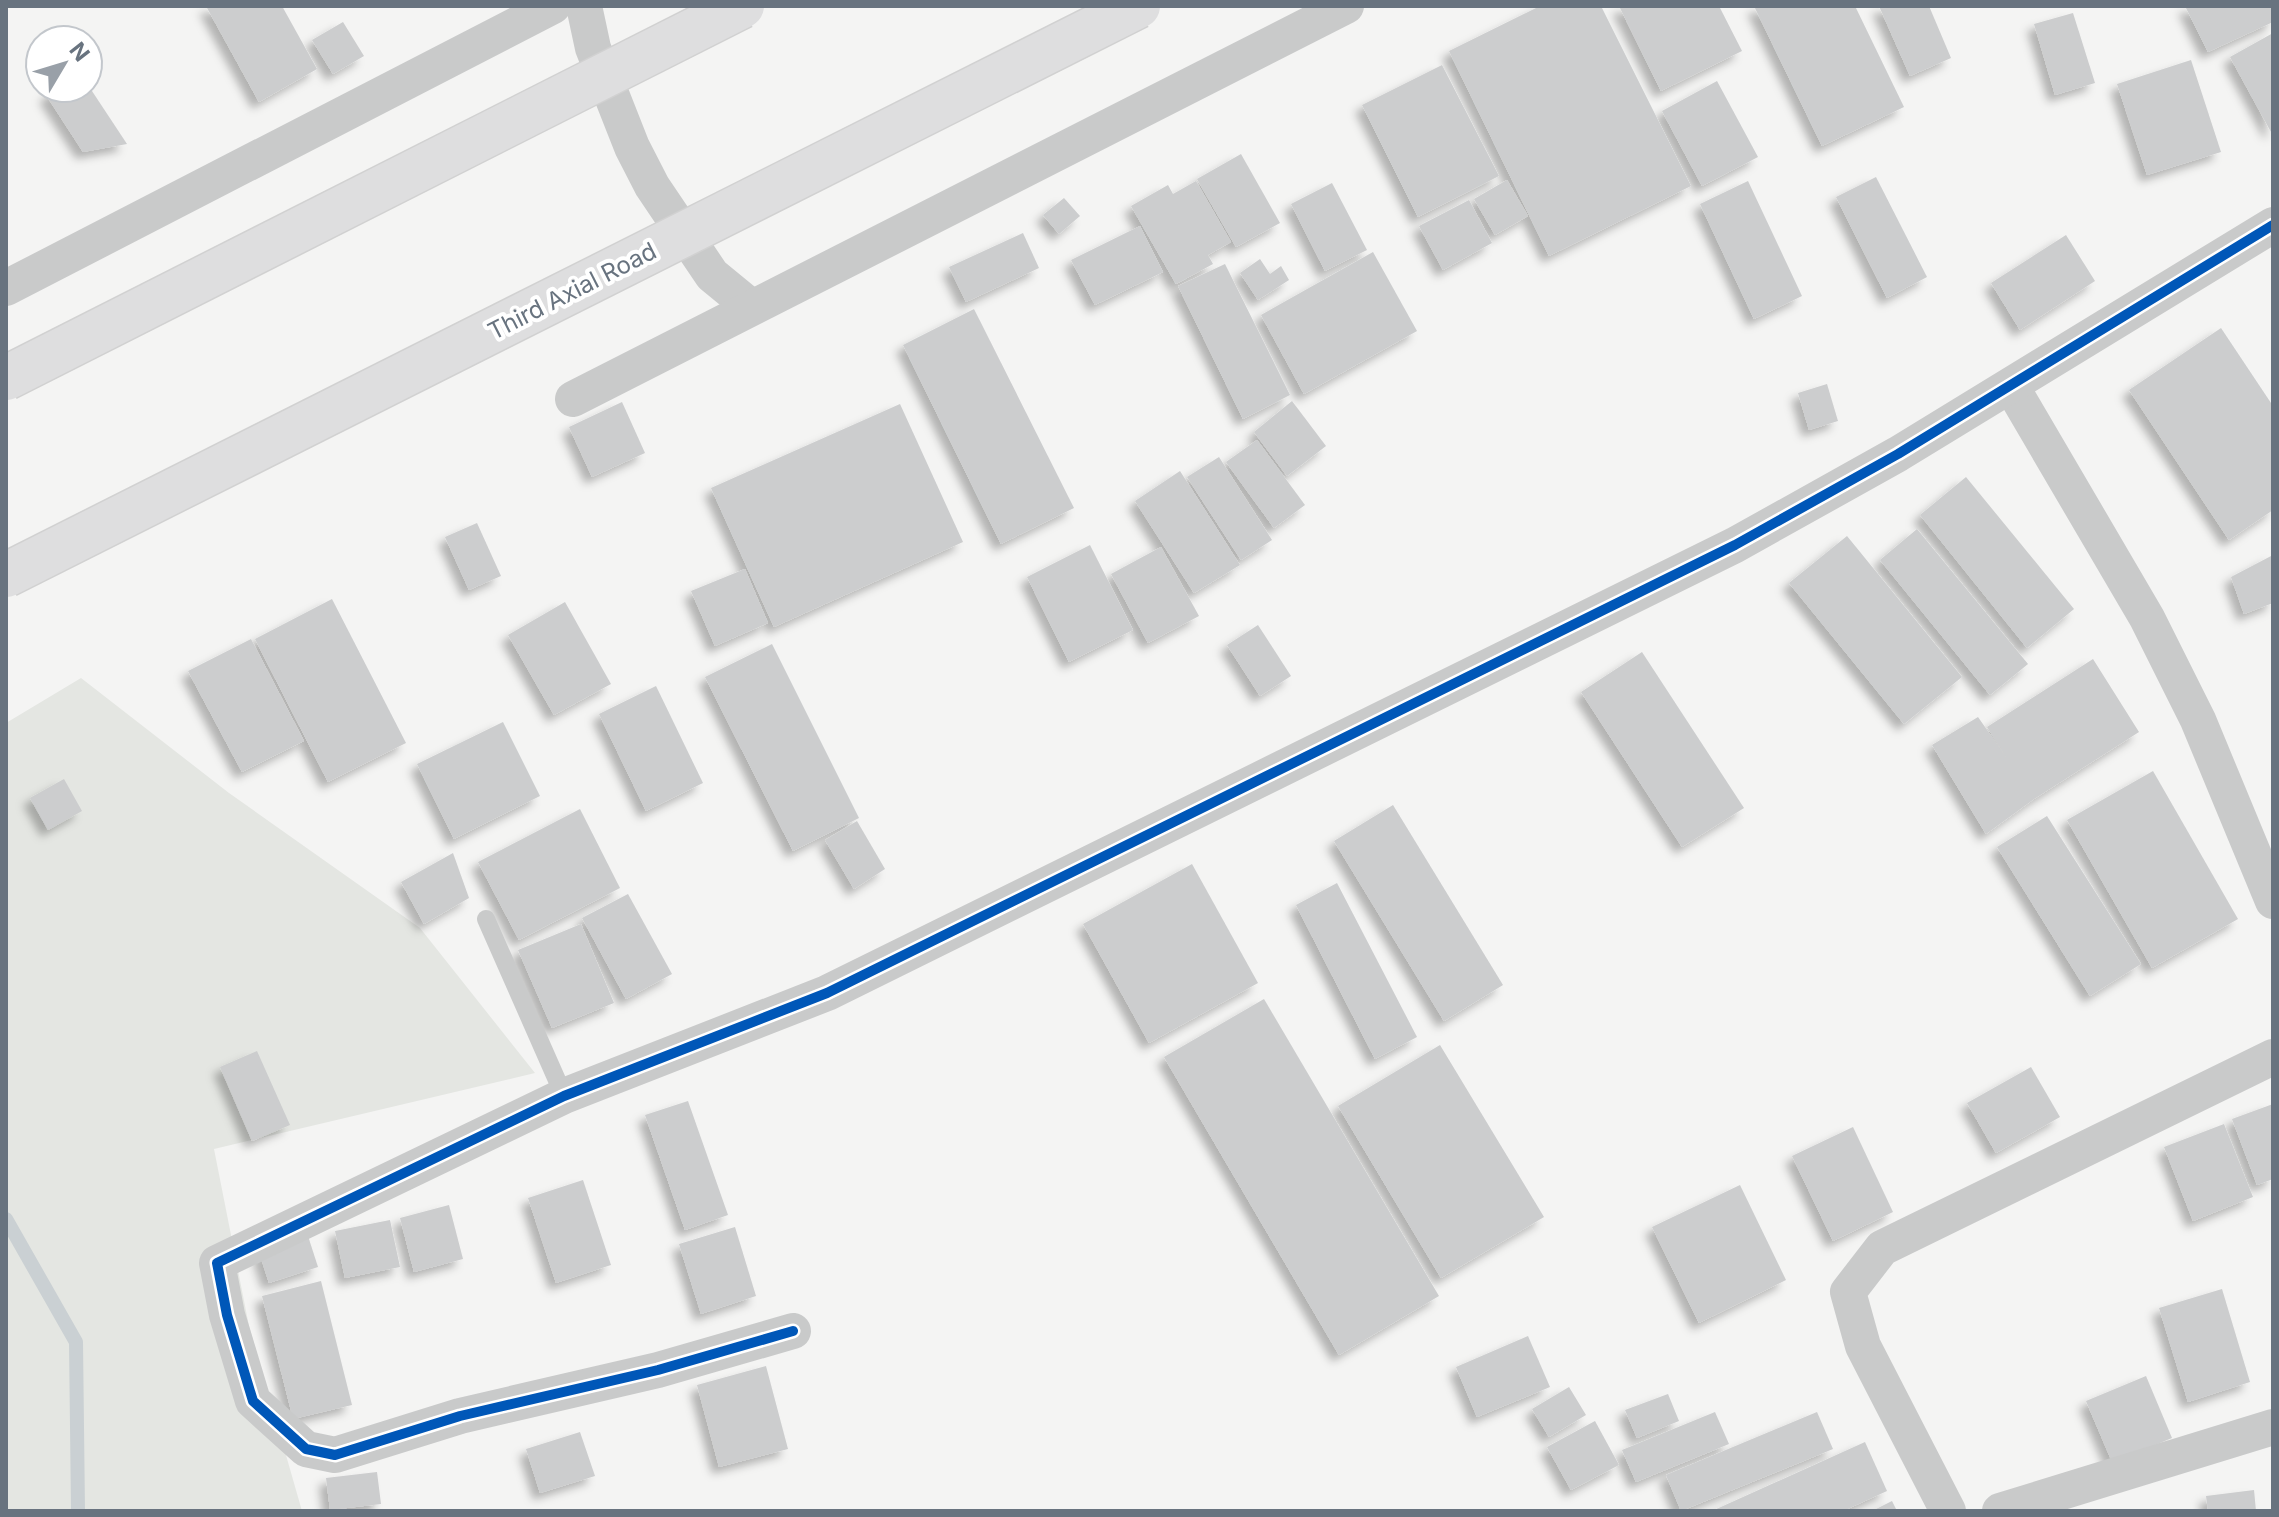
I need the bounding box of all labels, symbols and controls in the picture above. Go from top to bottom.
north arrow [24,24,104,104]
text: N [64,37,95,66]
street label: Third Axial Road [483,236,661,346]

